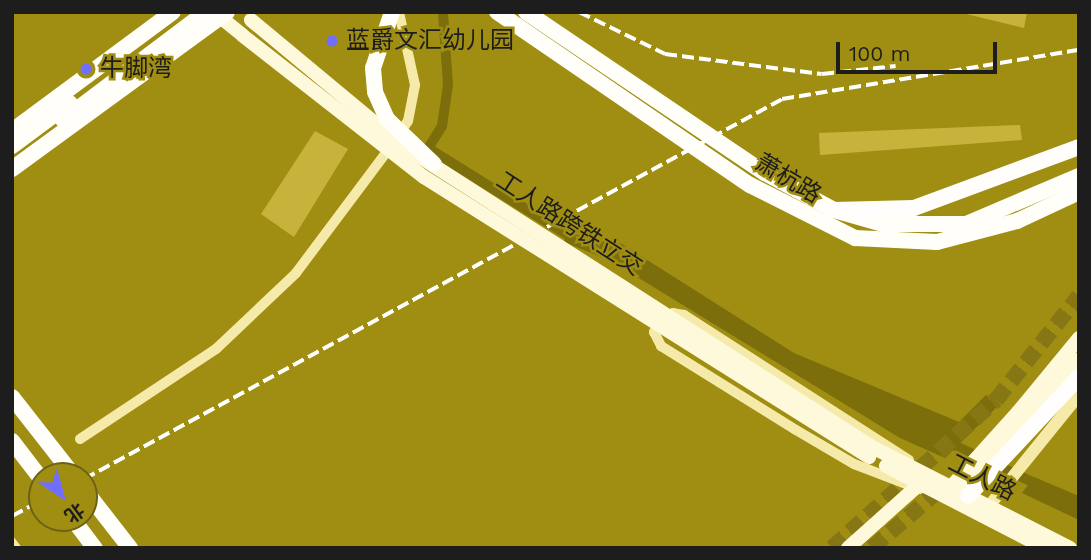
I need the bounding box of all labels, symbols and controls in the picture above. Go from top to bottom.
place label: 蓝爵文汇幼儿园 [346,27,514,55]
scale bar [839,28,1000,72]
marker: 蓝爵文汇幼儿园 [324,33,340,49]
text: 100 m [849,41,911,66]
place label: 牛脚湾 [100,55,172,83]
marker: 牛脚湾 [78,61,94,77]
street label: 萧杭路 [750,148,826,210]
street label: 工人路跨铁立交 [491,166,647,282]
street label: 工人路 [943,449,1021,507]
north arrow [28,462,98,532]
text: 北 [60,498,89,528]

